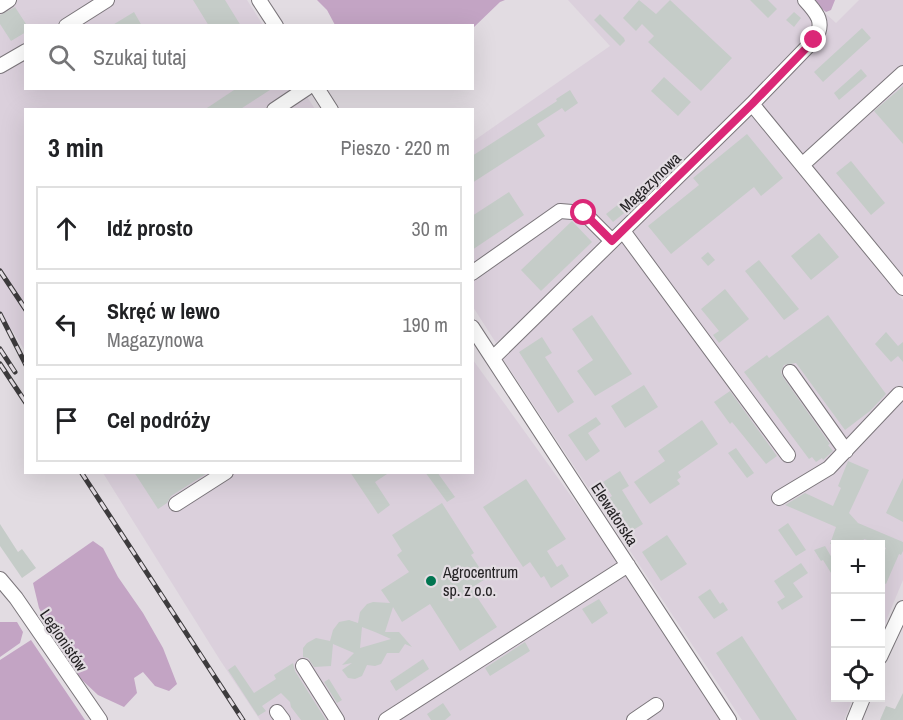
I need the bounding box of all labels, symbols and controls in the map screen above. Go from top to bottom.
search box [24,24,474,90]
route end [800,26,826,52]
icon: search [45,41,78,74]
text: Szukaj tutaj [93,42,186,72]
text: 3 min [48,130,104,165]
text: Pieszo · 220 m [341,134,450,161]
street label: Magazynowa [615,147,686,217]
route start [570,199,596,225]
icon: ahead [50,212,83,245]
text: Idź prosto [107,213,193,243]
text: 30 m [412,215,448,242]
text: Skręć w lewo [107,296,220,326]
icon: left [50,308,83,341]
text: 190 m [402,311,448,338]
text: Magazynowa [107,326,204,353]
icon: arrive [50,404,83,437]
text: Cel podróży [107,405,210,435]
street label: Elewatorska [586,478,644,551]
map controls [831,540,885,702]
button: + [831,540,885,594]
place label: Agrocentrum sp. z o.o. [442,561,518,601]
marker: Agrocentrum sp. z o.o. [424,574,438,588]
button: − [831,594,885,648]
street label: Legionistów [35,605,93,676]
button: locate [831,648,885,702]

